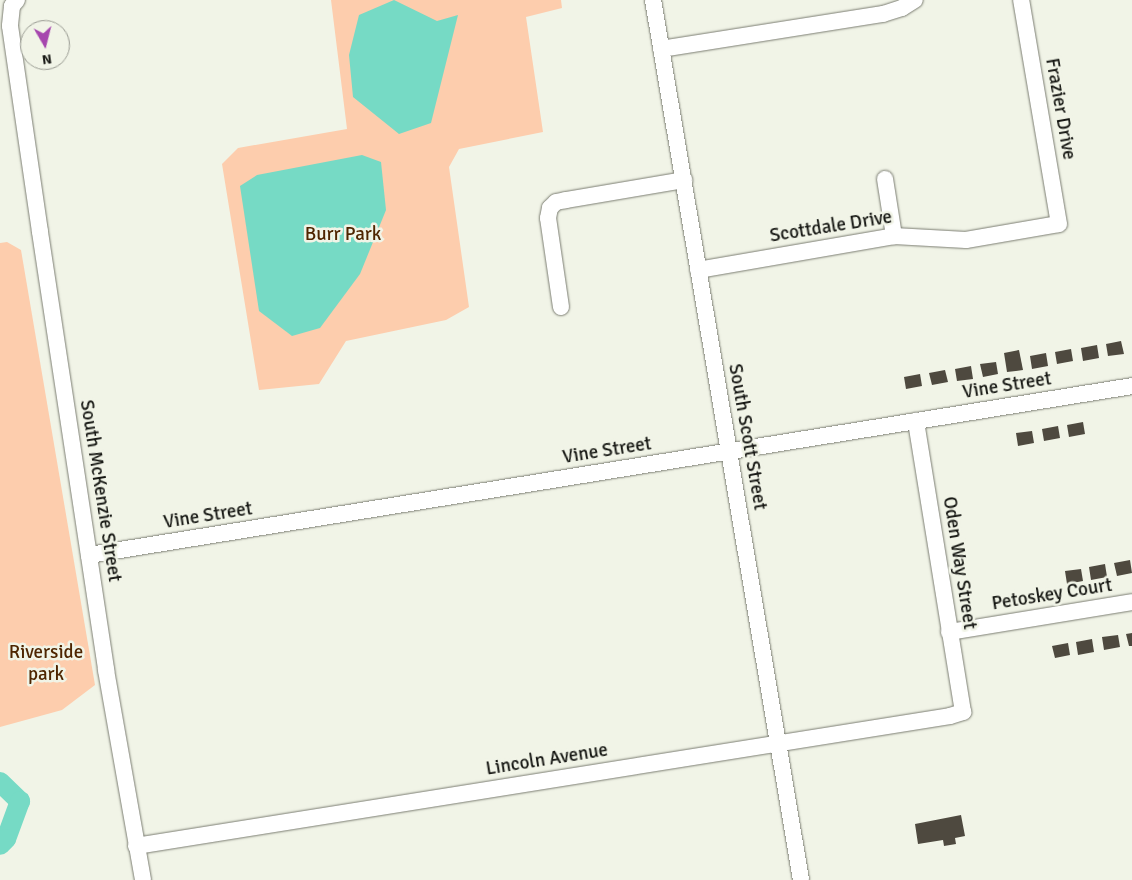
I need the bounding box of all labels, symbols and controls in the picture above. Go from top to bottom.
north arrow [20,20,70,70]
text: N [41,50,53,68]
street label: Frazier Drive [1040,56,1080,162]
street label: Scottdale Drive [768,206,894,248]
park label: Burr Park [305,224,381,246]
street label: South Scott Street [723,362,771,512]
street label: Vine Street [961,368,1053,404]
street label: South McKenzie Street [74,398,126,584]
street label: Vine Street [561,433,653,469]
street label: Oden Way Street [937,495,981,631]
street label: Vine Street [162,498,254,534]
street label: Petoskey Court [990,574,1114,616]
park label: Riverside park [9,642,83,686]
street label: Lincoln Avenue [484,739,610,781]

